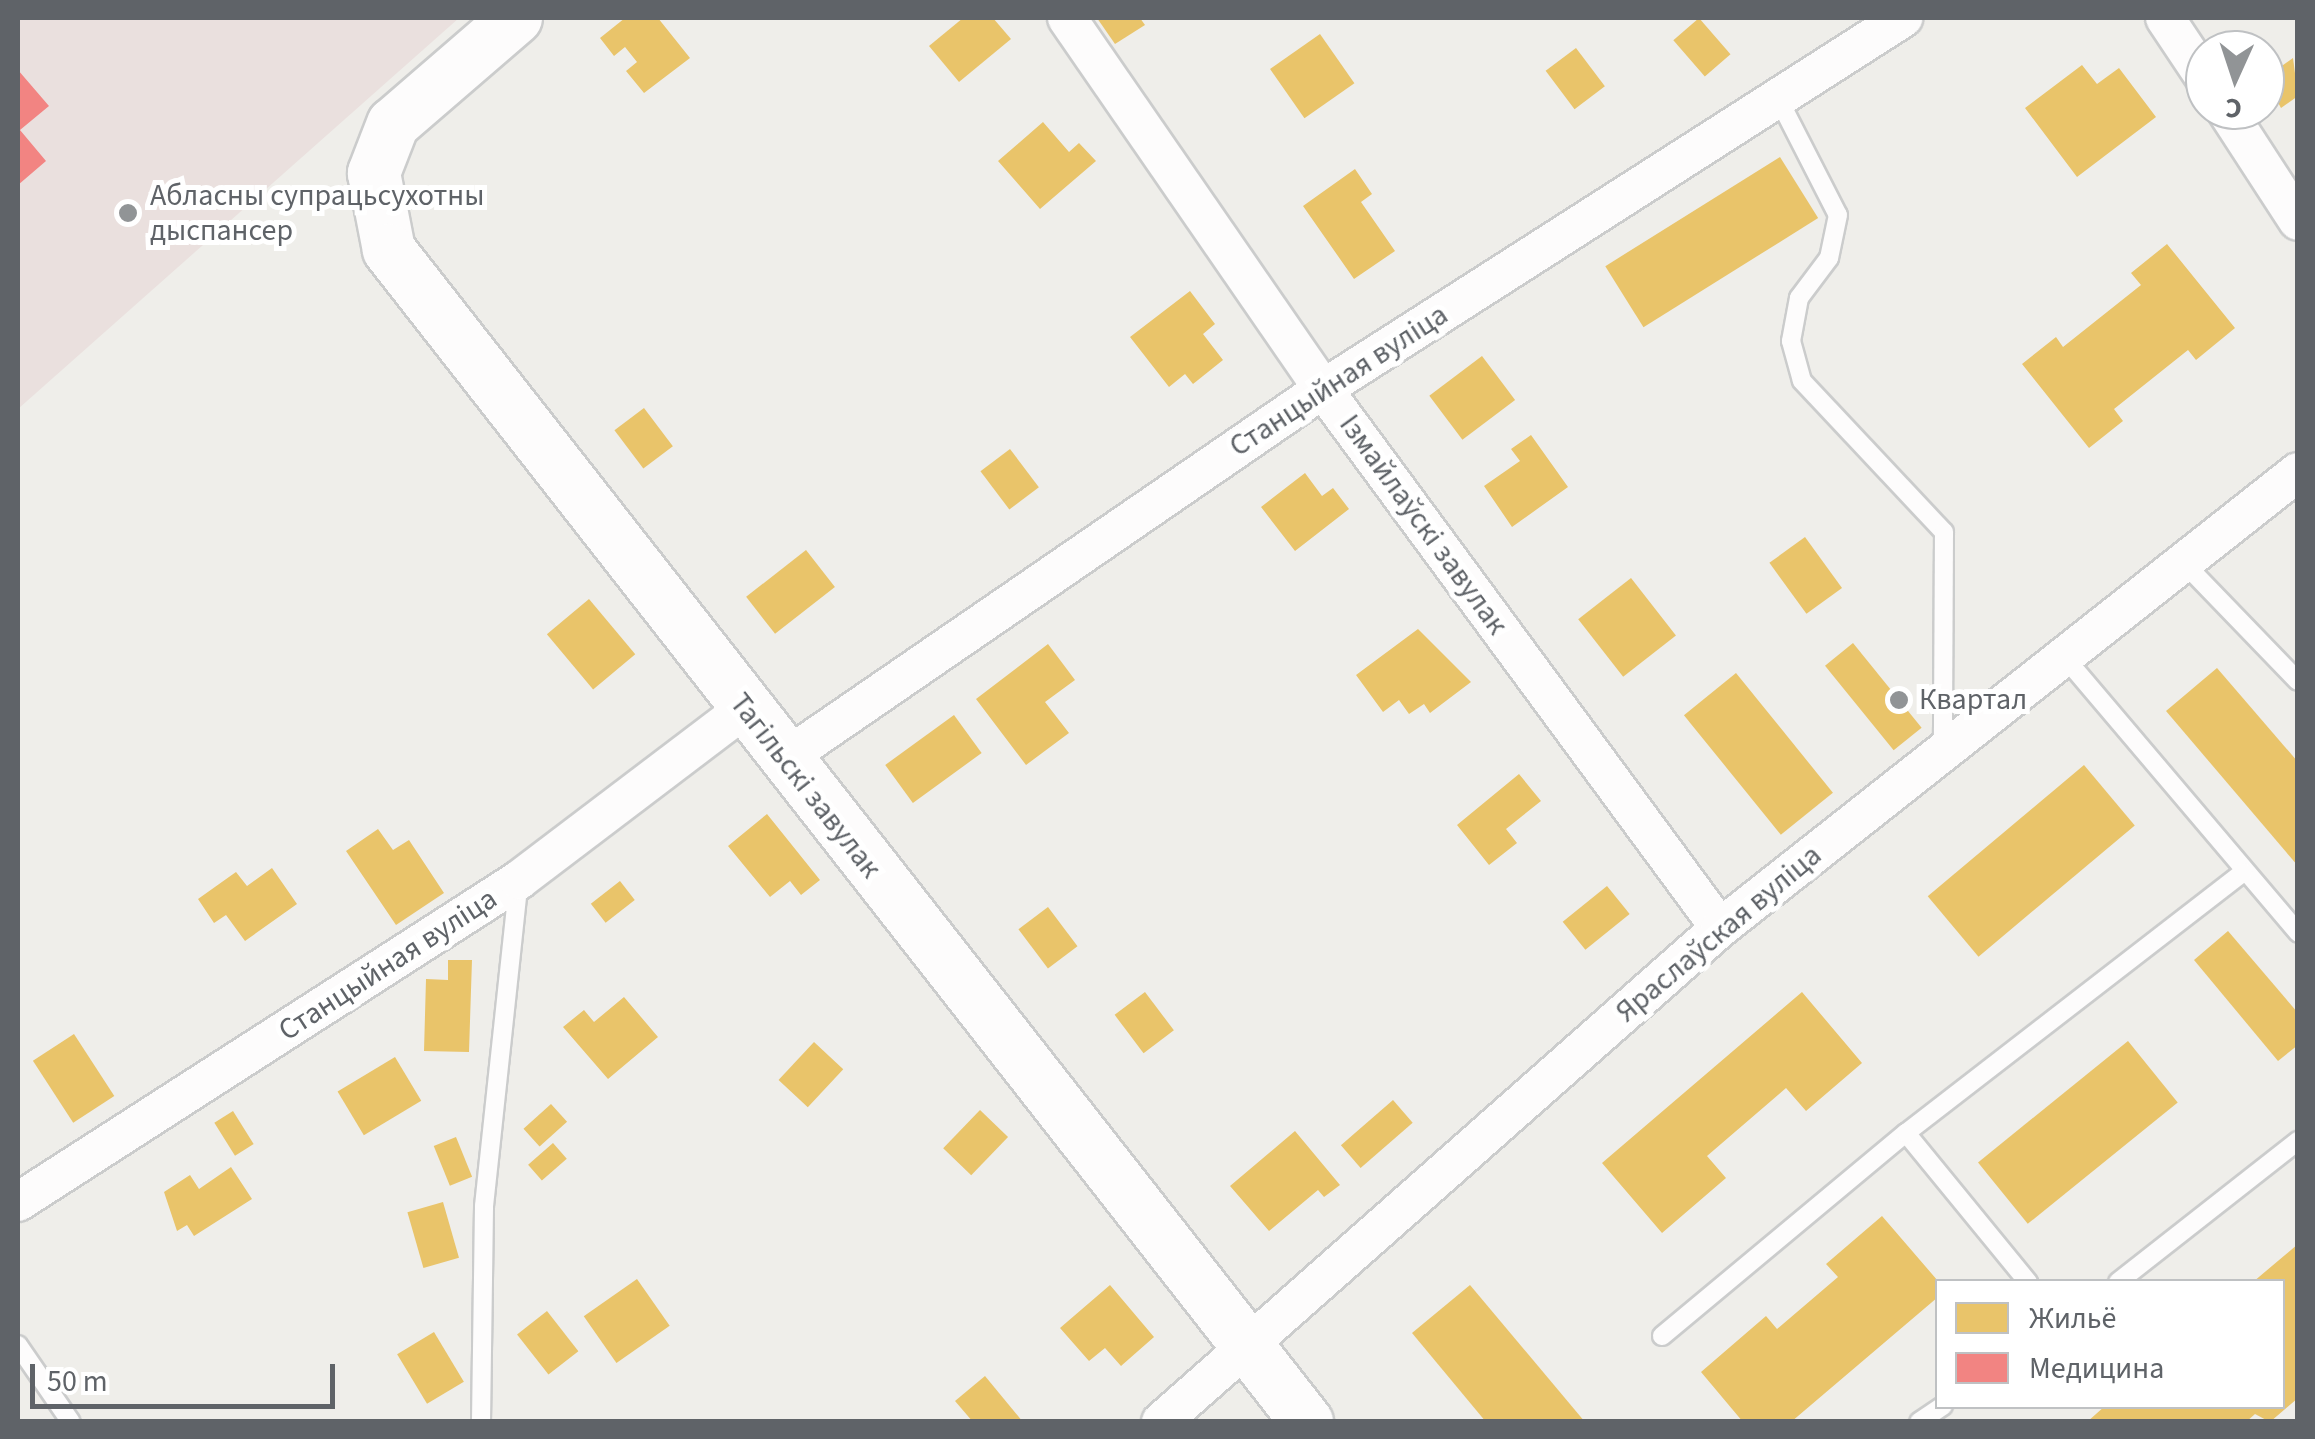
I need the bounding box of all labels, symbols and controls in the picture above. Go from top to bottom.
north arrow [2185,30,2285,130]
text: С [2224,88,2243,128]
place label: Абласны супрацьсухотны дыспансер [150,178,484,248]
marker: Абласны супрацьсухотны дыспансер [115,200,141,226]
street label: Станцыйная вуліца [1223,297,1455,465]
street label: Ізмайлаўскі завулак [1331,408,1515,642]
place label: Квартал [1919,682,2027,718]
street label: Тагільскі завулак [722,686,888,886]
marker: Квартал [1888,689,1910,711]
street label: Яраслаўская вуліца [1609,838,1829,1030]
street label: Станцыйная вуліца [272,881,504,1049]
legend [1935,1279,2285,1409]
text: Жильё [2029,1297,2116,1340]
scale bar [35,1344,340,1406]
text: Медицина [2029,1347,2164,1390]
text: 50 m [47,1360,108,1403]

